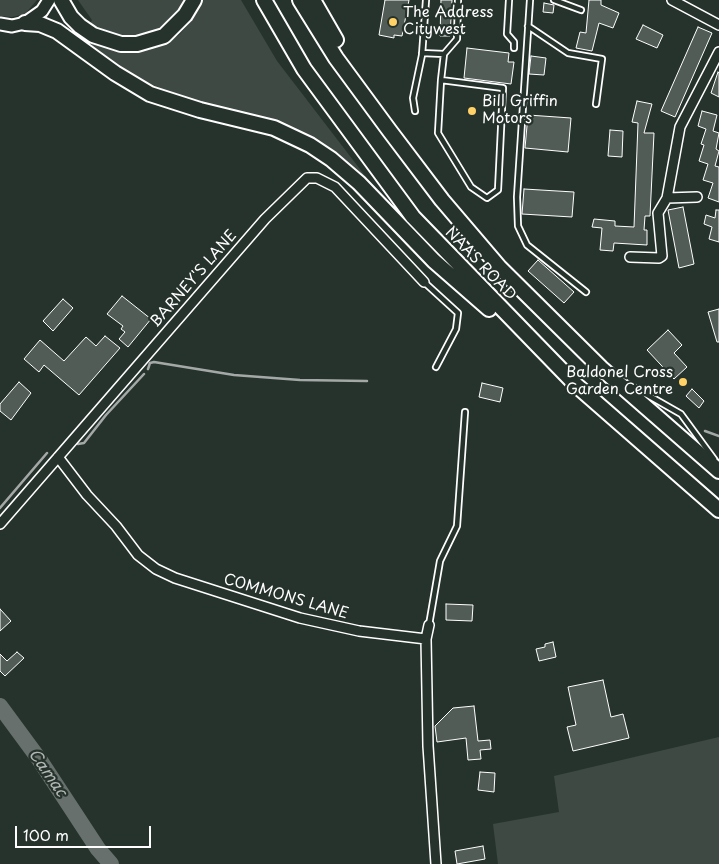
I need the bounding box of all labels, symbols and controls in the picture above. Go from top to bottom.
place label: The Address Citywest [403,4,493,39]
marker: The Address Citywest [387,16,399,28]
place label: Bill Griffin Motors [482,93,558,128]
marker: Bill Griffin Motors [466,105,478,117]
street label: NAAS ROAD [441,224,519,304]
street label: BARNEY'S LANE [147,227,241,331]
place label: Baldonel Cross Garden Centre [566,364,673,399]
marker: Baldonel Cross Garden Centre [677,376,689,388]
street label: COMMONS LANE [222,571,350,623]
water label: Camac [24,745,70,801]
scale bar [18,816,154,848]
text: 100 m [23,823,69,846]

